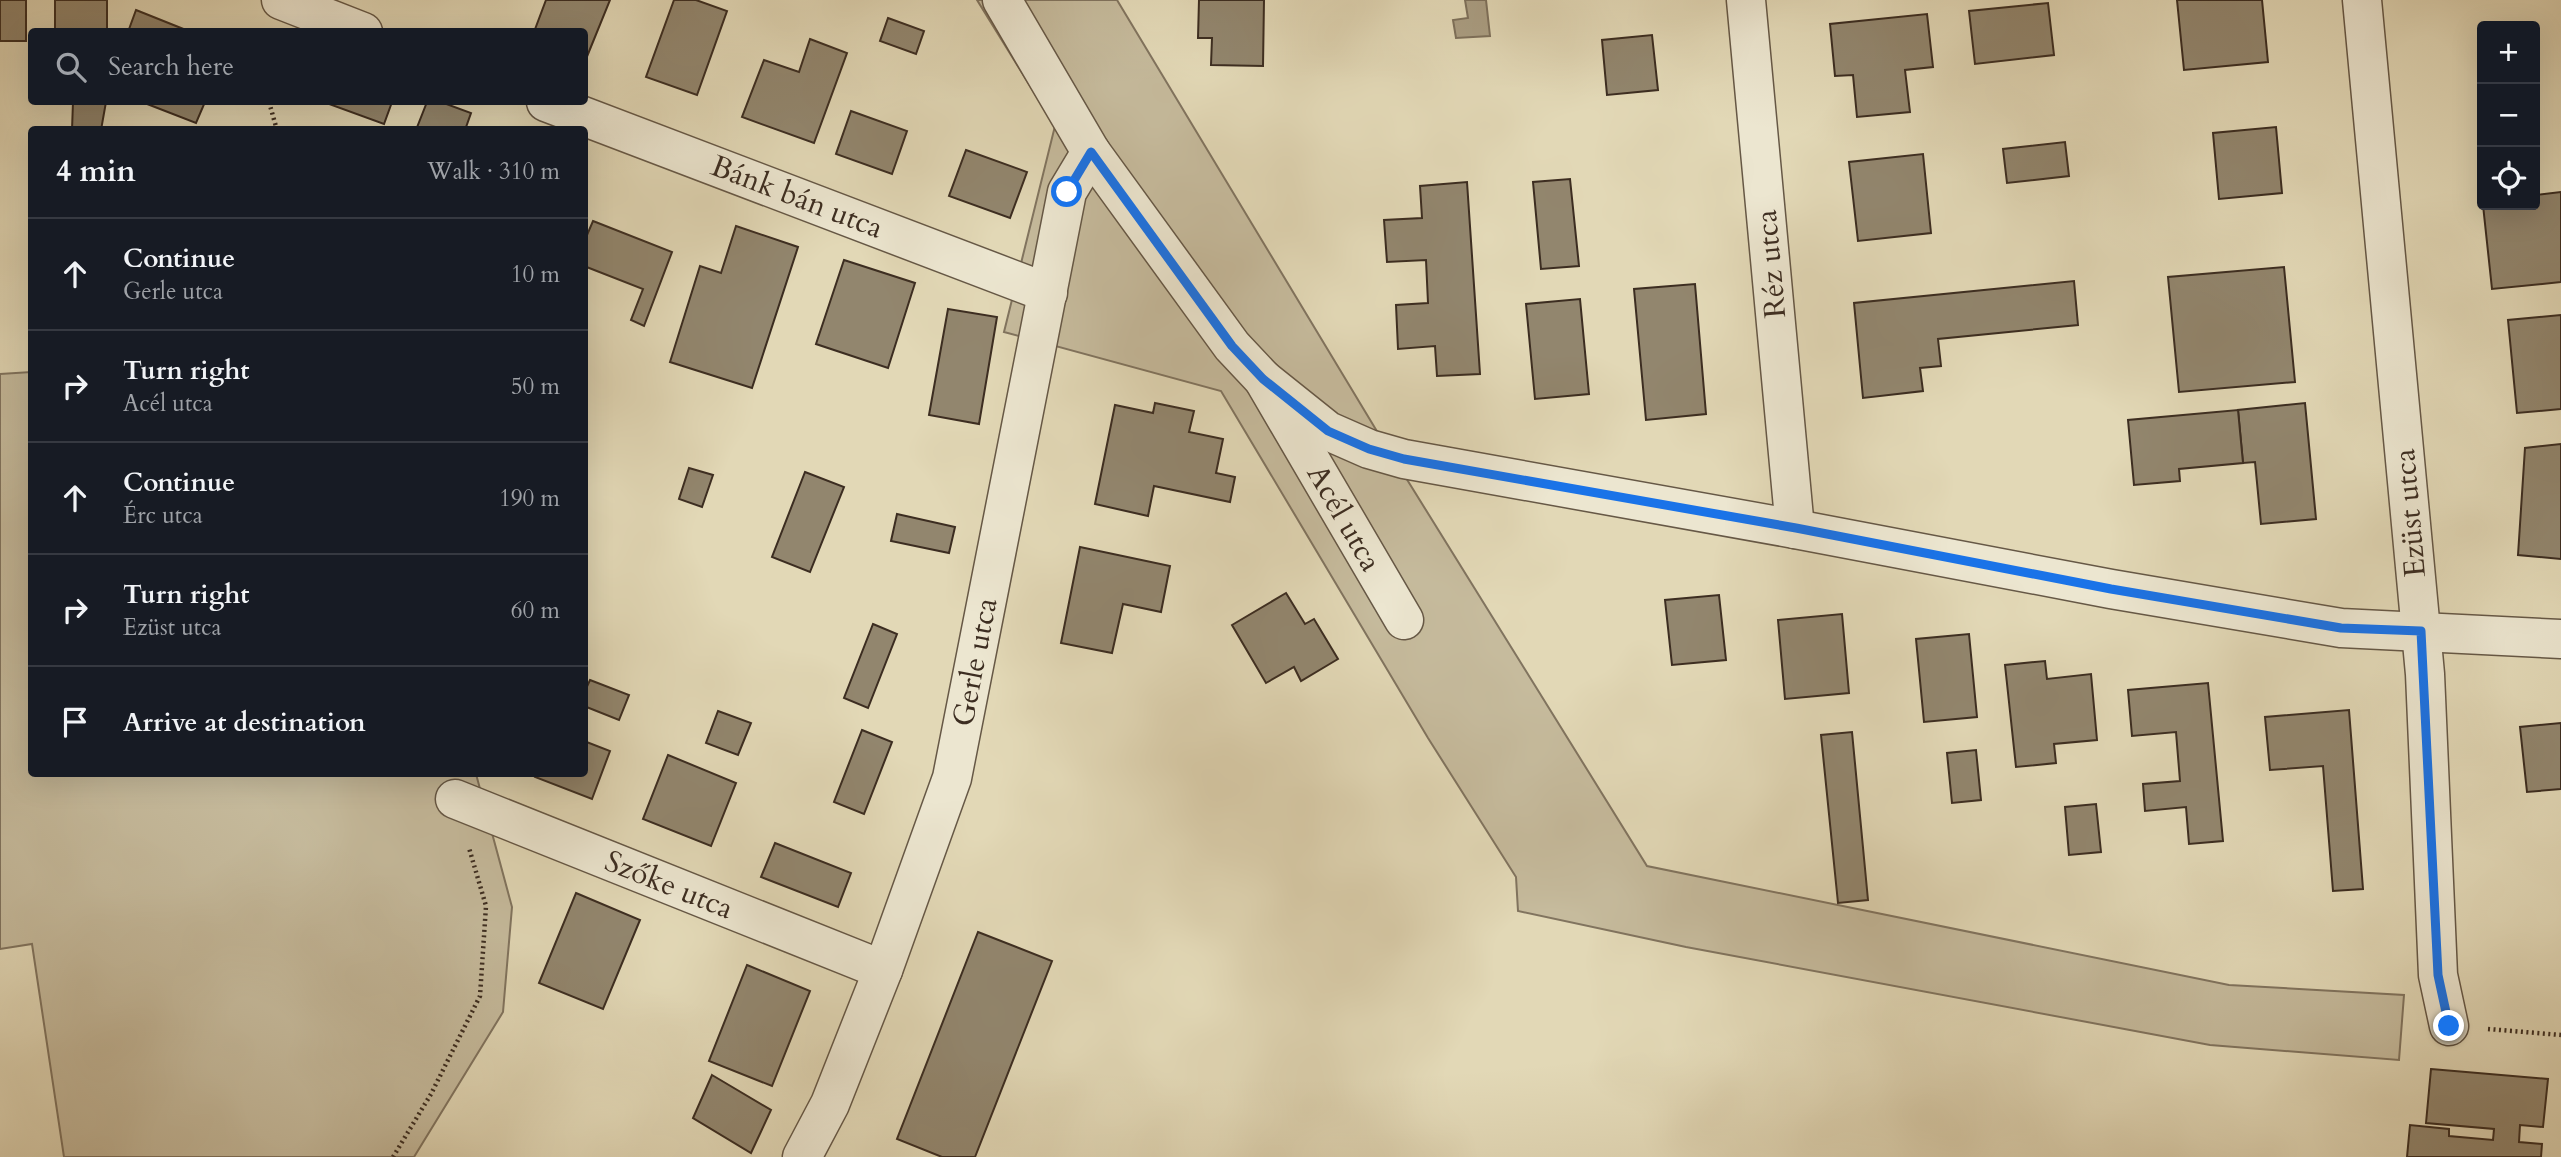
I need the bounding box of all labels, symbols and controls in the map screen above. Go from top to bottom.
map controls [2477,21,2540,210]
button: + [2477,21,2540,84]
search box [28,28,588,105]
icon: search [52,48,90,86]
text: Search here [108,49,234,84]
button: − [2477,84,2540,147]
street label: Bánk bán utca [705,145,889,249]
button: locate [2477,147,2540,210]
text: 4 min [56,151,136,192]
text: Walk · 310 m [427,156,560,187]
route start [1051,176,1082,207]
street label: Réz utca [1746,208,1796,320]
text: Continue [123,241,235,276]
icon: ahead [56,255,94,293]
text: 10 m [511,259,560,290]
text: Gerle utca [123,276,223,307]
text: Turn right [123,353,250,388]
icon: right [56,367,94,405]
text: 50 m [511,371,560,402]
text: Acél utca [123,388,213,419]
street label: Ezüst utca [2384,447,2436,579]
street label: Acél utca [1297,457,1391,579]
text: Continue [123,465,235,500]
icon: ahead [56,479,94,517]
text: 190 m [499,483,560,514]
text: Érc utca [123,500,203,531]
text: Turn right [123,577,250,612]
icon: right [56,591,94,629]
street label: Gerle utca [942,594,1008,730]
text: 60 m [511,595,560,626]
text: Ezüst utca [123,612,222,643]
icon: arrive [56,703,94,741]
text: Arrive at destination [123,705,366,740]
street label: Szőke utca [599,841,739,929]
route end [2433,1010,2464,1041]

